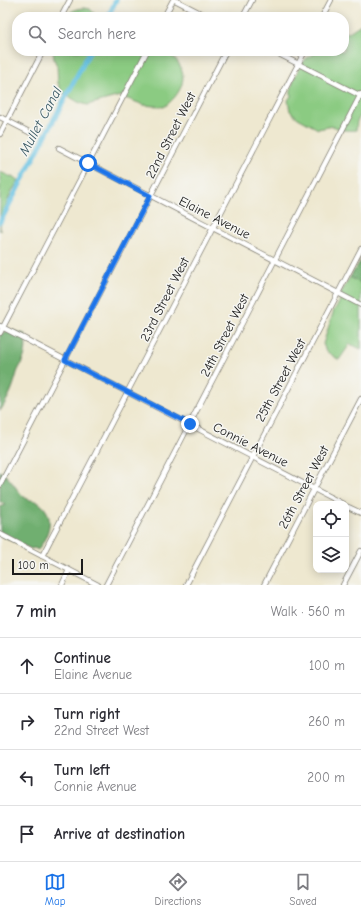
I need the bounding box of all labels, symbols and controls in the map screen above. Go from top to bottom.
search box [12,12,349,56]
icon: search [26,23,48,45]
text: Search here [58,25,136,43]
water label: Mullet Canal [15,83,66,159]
street label: 22nd Street West [142,88,199,181]
route start [79,154,97,172]
street label: Elaine Avenue [177,193,253,242]
street label: 23rd Street West [137,254,193,344]
street label: 24th Street West [197,290,252,379]
street label: 25th Street West [252,335,309,424]
route end [181,415,199,433]
street label: Connie Avenue [211,419,291,470]
street label: 26th Street West [275,442,332,531]
map controls [313,501,349,573]
button: locate [313,501,349,537]
button: layers [313,537,349,573]
scale bar [12,557,83,576]
text: 100 m [18,559,49,572]
text: 7 min [16,602,57,621]
text: Walk · 560 m [271,604,345,619]
text: Continue [54,649,111,667]
icon: ahead [16,655,38,677]
text: 100 m [309,658,345,673]
text: Elaine Avenue [54,667,132,682]
text: Turn right [54,705,120,723]
icon: right [16,711,38,733]
text: 260 m [308,714,345,729]
text: 22nd Street West [54,723,149,738]
text: Turn left [54,761,110,779]
icon: left [16,767,38,789]
text: 200 m [307,770,345,785]
text: Connie Avenue [54,779,137,794]
icon: arrive [16,823,38,845]
text: Arrive at destination [54,825,185,843]
tab: Map [44,871,66,908]
tab: Directions [154,871,201,908]
tab: Saved [289,871,317,908]

